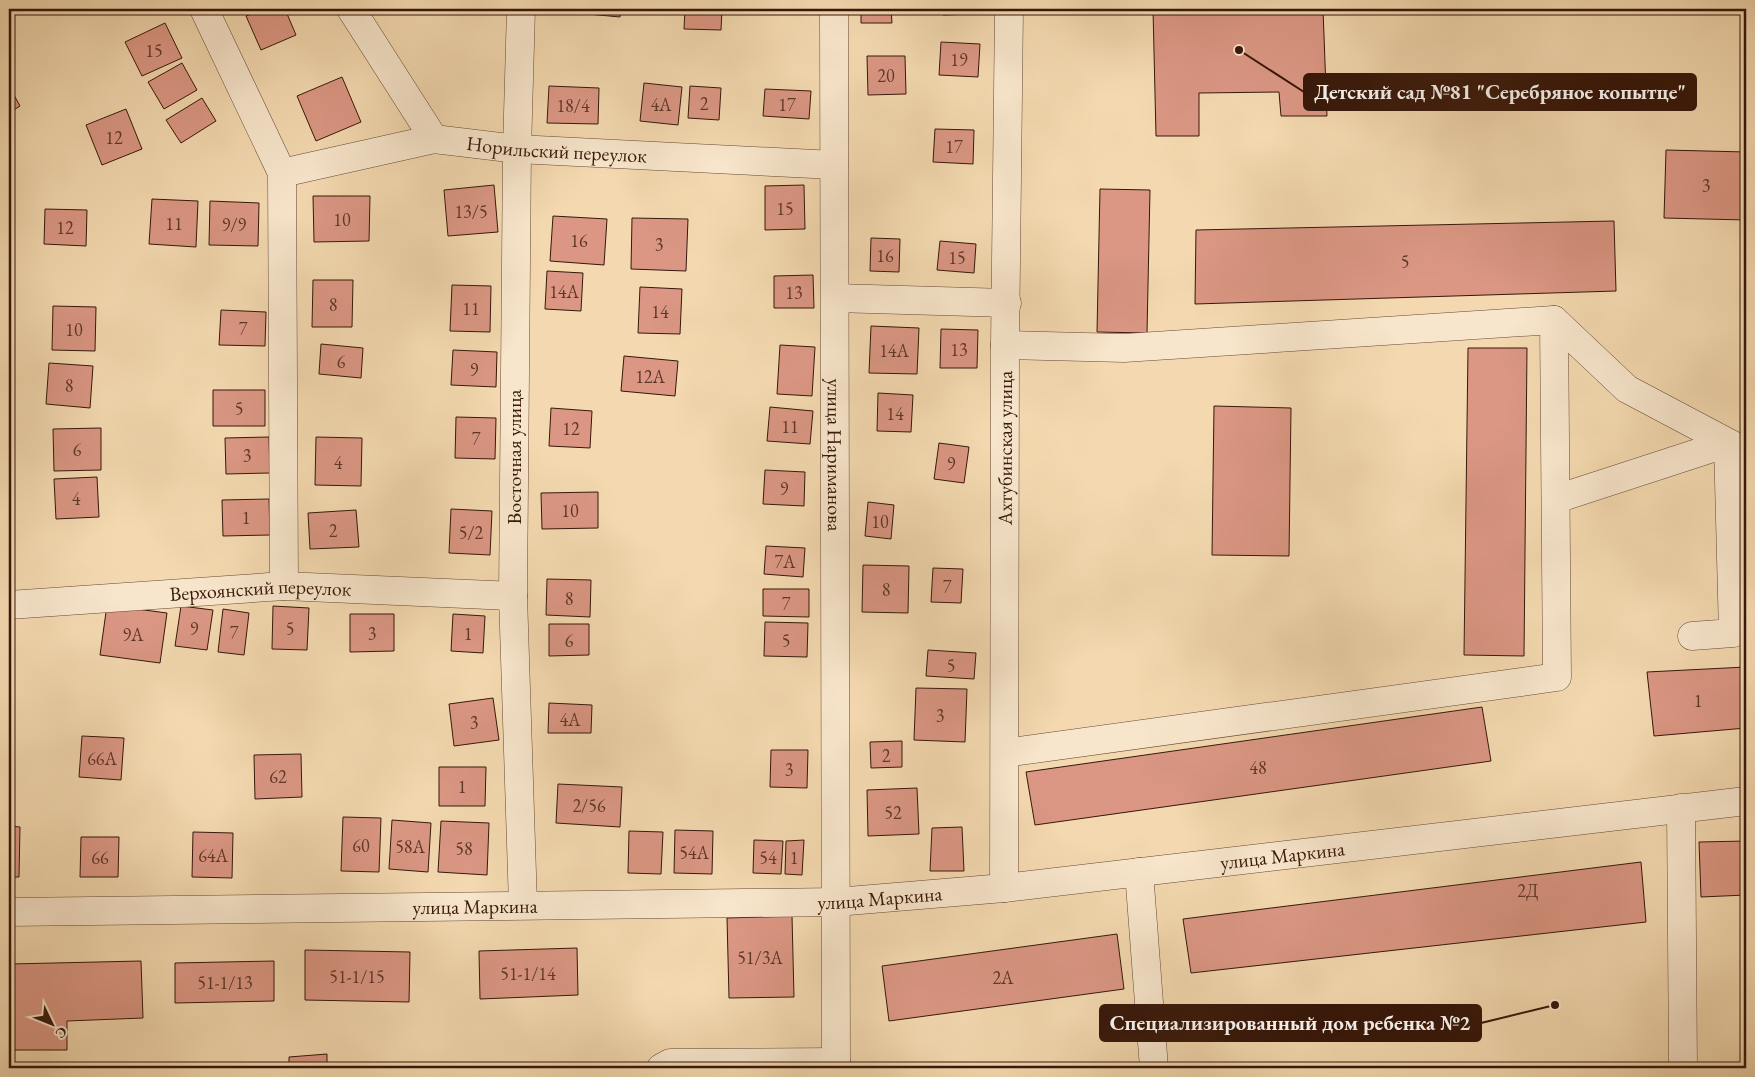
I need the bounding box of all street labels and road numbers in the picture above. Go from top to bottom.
street label: Норильский переулок [465,130,648,169]
street label: Ахтубинская улица [992,371,1018,526]
street label: улица Нариманова [822,378,848,532]
street label: Восточная улица [501,390,527,524]
street label: Верхоянский переулок [169,573,352,607]
street label: улица Маркина [1219,835,1346,876]
street label: улица Маркина [817,880,943,915]
street label: улица Маркина [412,893,538,920]

